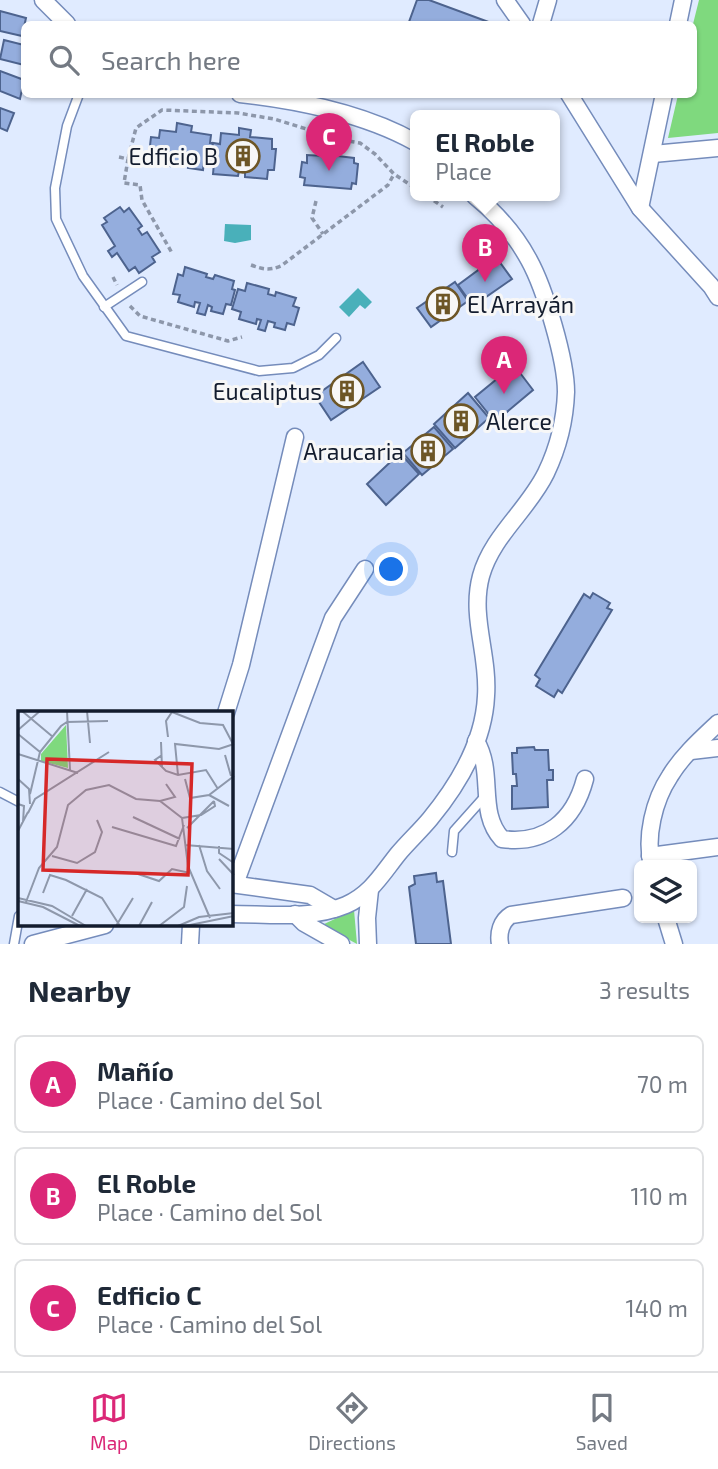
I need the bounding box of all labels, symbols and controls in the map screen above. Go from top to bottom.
search box [21,21,697,98]
icon: search [45,41,83,79]
text: Search here [101,44,241,75]
popup [410,110,560,201]
pin: C [306,113,352,171]
text: El Roble [435,126,535,157]
building icon: Edficio B [224,137,262,175]
place label: Edficio B [129,142,218,170]
text: Place [435,157,492,185]
pin: B [462,224,508,282]
building icon: El Arrayán [424,285,462,323]
place label: El Arrayán [467,290,574,318]
pin: A [481,336,527,394]
building icon: Eucaliptus [328,372,366,410]
place label: Eucaliptus [213,377,322,405]
building icon: Alerce [442,402,480,440]
place label: Alerce [486,407,552,435]
building icon: Araucaria [409,432,447,470]
place label: Araucaria [303,437,404,465]
your location [374,552,408,586]
inset map [18,711,233,926]
map controls [634,860,697,923]
button: layers [634,860,697,923]
text: Nearby [28,972,131,1008]
text: 3 results [599,976,690,1004]
text: Mañío [97,1055,174,1086]
text: A [45,1070,61,1098]
text: 70 m [637,1070,688,1098]
text: Place · Camino del Sol [97,1086,322,1114]
text: El Roble [97,1167,196,1198]
text: B [46,1182,60,1210]
text: 110 m [631,1182,688,1210]
text: Place · Camino del Sol [97,1198,322,1226]
text: Edficio C [97,1279,202,1310]
text: C [46,1294,60,1322]
text: 140 m [626,1294,688,1322]
text: Place · Camino del Sol [97,1310,322,1338]
tab: Map [90,1389,128,1454]
tab: Directions [308,1389,396,1454]
tab: Saved [576,1389,628,1454]

